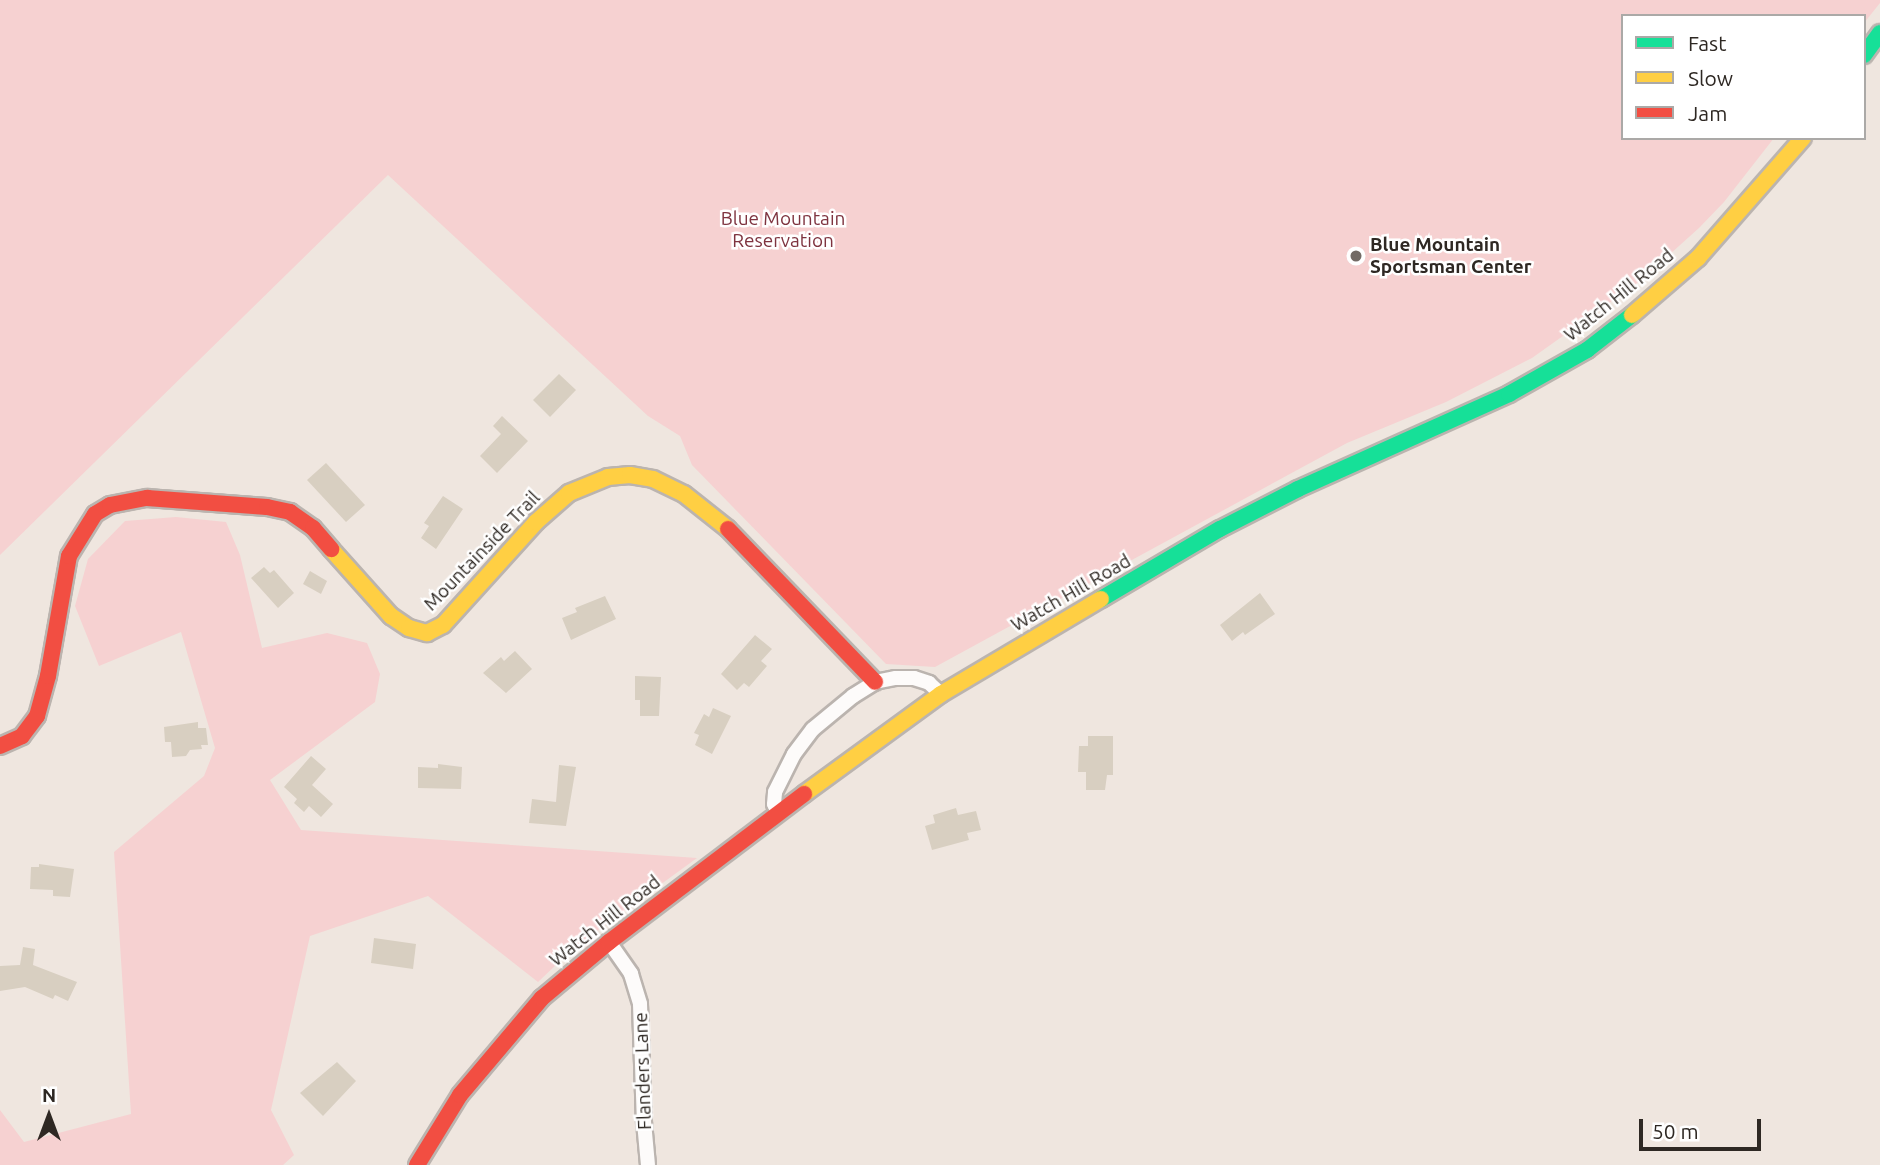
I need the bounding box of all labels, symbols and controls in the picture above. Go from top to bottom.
legend [1621,14,1866,140]
text: Fast [1688,31,1726,55]
text: Slow [1688,66,1733,90]
text: Jam [1688,101,1727,125]
park label: Blue Mountain Reservation [721,208,845,252]
place label: Blue Mountain Sportsman Center [1370,234,1532,278]
street label: Watch Hill Road [1560,244,1678,346]
marker: Blue Mountain Sportsman Center [1348,248,1364,264]
street label: Mountainside Trail [419,487,545,615]
street label: Watch Hill Road [1007,550,1135,636]
street label: Watch Hill Road [545,871,665,971]
street label: Flanders Lane [630,1012,656,1130]
north arrow [14,1081,84,1151]
text: N [42,1084,56,1106]
scale bar [1642,1106,1764,1150]
text: 50 m [1652,1119,1699,1143]

